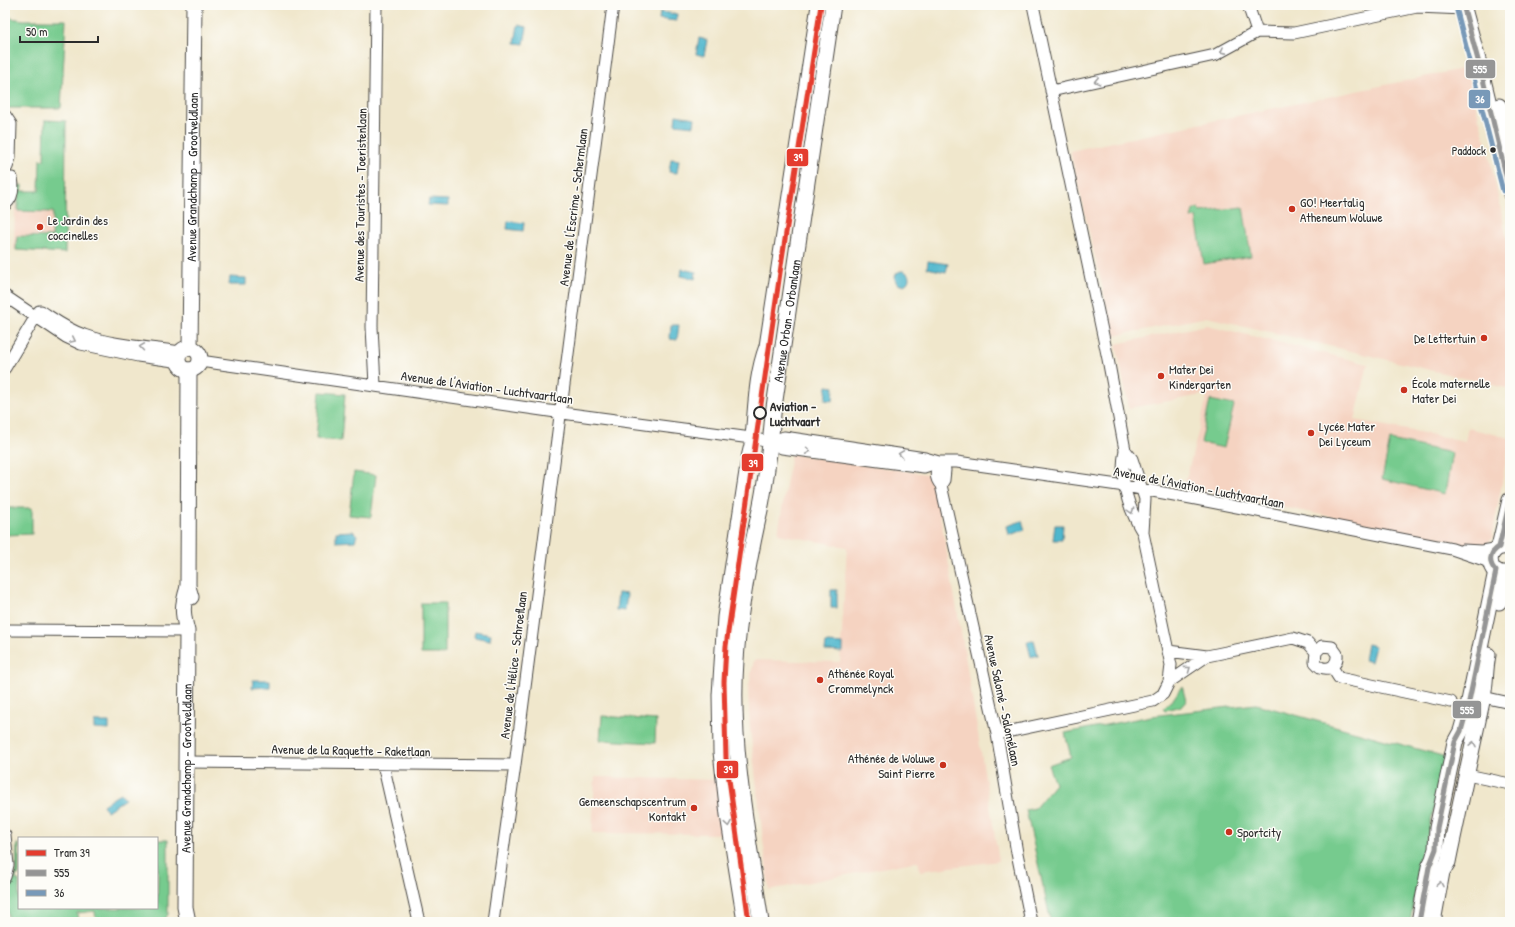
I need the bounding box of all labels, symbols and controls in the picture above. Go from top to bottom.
scale bar [20,18,98,44]
text: 50 m [26,23,47,40]
one-way arrow [1220,46,1227,53]
line badge: 555 [1465,59,1496,79]
text: 555 [1473,62,1487,76]
one-way arrow [1094,76,1100,84]
line badge: 36 [1468,89,1491,109]
street label: Avenue Grandchamp - Grootveldlaan [182,92,202,262]
text: 36 [1475,92,1485,106]
street label: Avenue des Touristes - Toeristenlaan [349,108,371,282]
street label: Avenue de l'Escrime - Schermlaan [554,127,592,287]
place label: Paddock [1452,142,1486,159]
marker: Paddock [1488,145,1498,155]
line badge: 39 [786,148,809,167]
text: 39 [794,150,802,164]
place label: GO! Meertalig Atheneum Woluwe [1300,193,1383,226]
marker: GO! Meertalig Atheneum Woluwe [1287,204,1297,214]
place label: Le Jardin des coccinelles [48,211,108,244]
marker: Le Jardin des coccinelles [35,222,45,232]
street label: Avenue Orban - Orbanlaan [769,258,805,383]
place label: De Lettertuin [1414,329,1476,347]
marker: De Lettertuin [1479,333,1489,343]
one-way arrow [69,335,76,343]
one-way arrow [139,343,145,352]
place label: Mater Dei Kindergarten [1169,360,1231,393]
street label: Avenue de l'Aviation - Luchtvaartlaan [400,366,574,408]
marker: Mater Dei Kindergarten [1156,371,1166,381]
place label: École maternelle Mater Dei [1412,374,1490,407]
marker: École maternelle Mater Dei [1399,385,1409,395]
place label: Aviation - Luchtvaart [770,397,820,430]
marker: Aviation - Luchtvaart [753,406,767,420]
place label: Lycée Mater Dei Lyceum [1319,417,1375,450]
marker: Lycée Mater Dei Lyceum [1306,428,1316,438]
one-way arrow [805,446,811,455]
one-way arrow [897,450,904,459]
line badge: 39 [741,453,764,472]
text: 39 [749,456,757,470]
street label: Avenue de l'Aviation - Luchtvaartlaan [1112,462,1286,512]
one-way arrow [1127,507,1135,514]
street label: Avenue de l'Hélice - Schroeflaan [495,590,531,740]
street label: Avenue Salomé - Salomélaan [980,632,1026,768]
place label: Athénée Royal Crommelynck [828,664,894,697]
one-way arrow [1184,666,1191,674]
marker: Athénée Royal Crommelynck [815,675,825,685]
street label: Avenue Grandchamp - Grootveldlaan [176,683,196,853]
line badge: 555 [1452,700,1482,719]
text: 555 [1460,703,1474,717]
street label: Avenue de la Raquette - Raketlaan [271,740,431,760]
one-way arrow [1469,741,1477,747]
place label: Athénée de Woluwe Saint Pierre [848,749,935,782]
line badge: 39 [716,760,739,779]
marker: Athénée de Woluwe Saint Pierre [938,760,948,770]
text: 39 [724,762,732,776]
place label: Gemeenschapscentrum Kontakt [579,792,687,825]
marker: Gemeenschapscentrum Kontakt [689,803,699,813]
one-way arrow [723,821,732,827]
place label: Sportcity [1237,823,1282,841]
marker: Sportcity [1224,827,1234,837]
legend [18,837,158,909]
text: Tram 39 [54,844,90,861]
text: 555 [54,864,69,881]
one-way arrow [1435,881,1444,887]
text: 36 [54,884,64,901]

